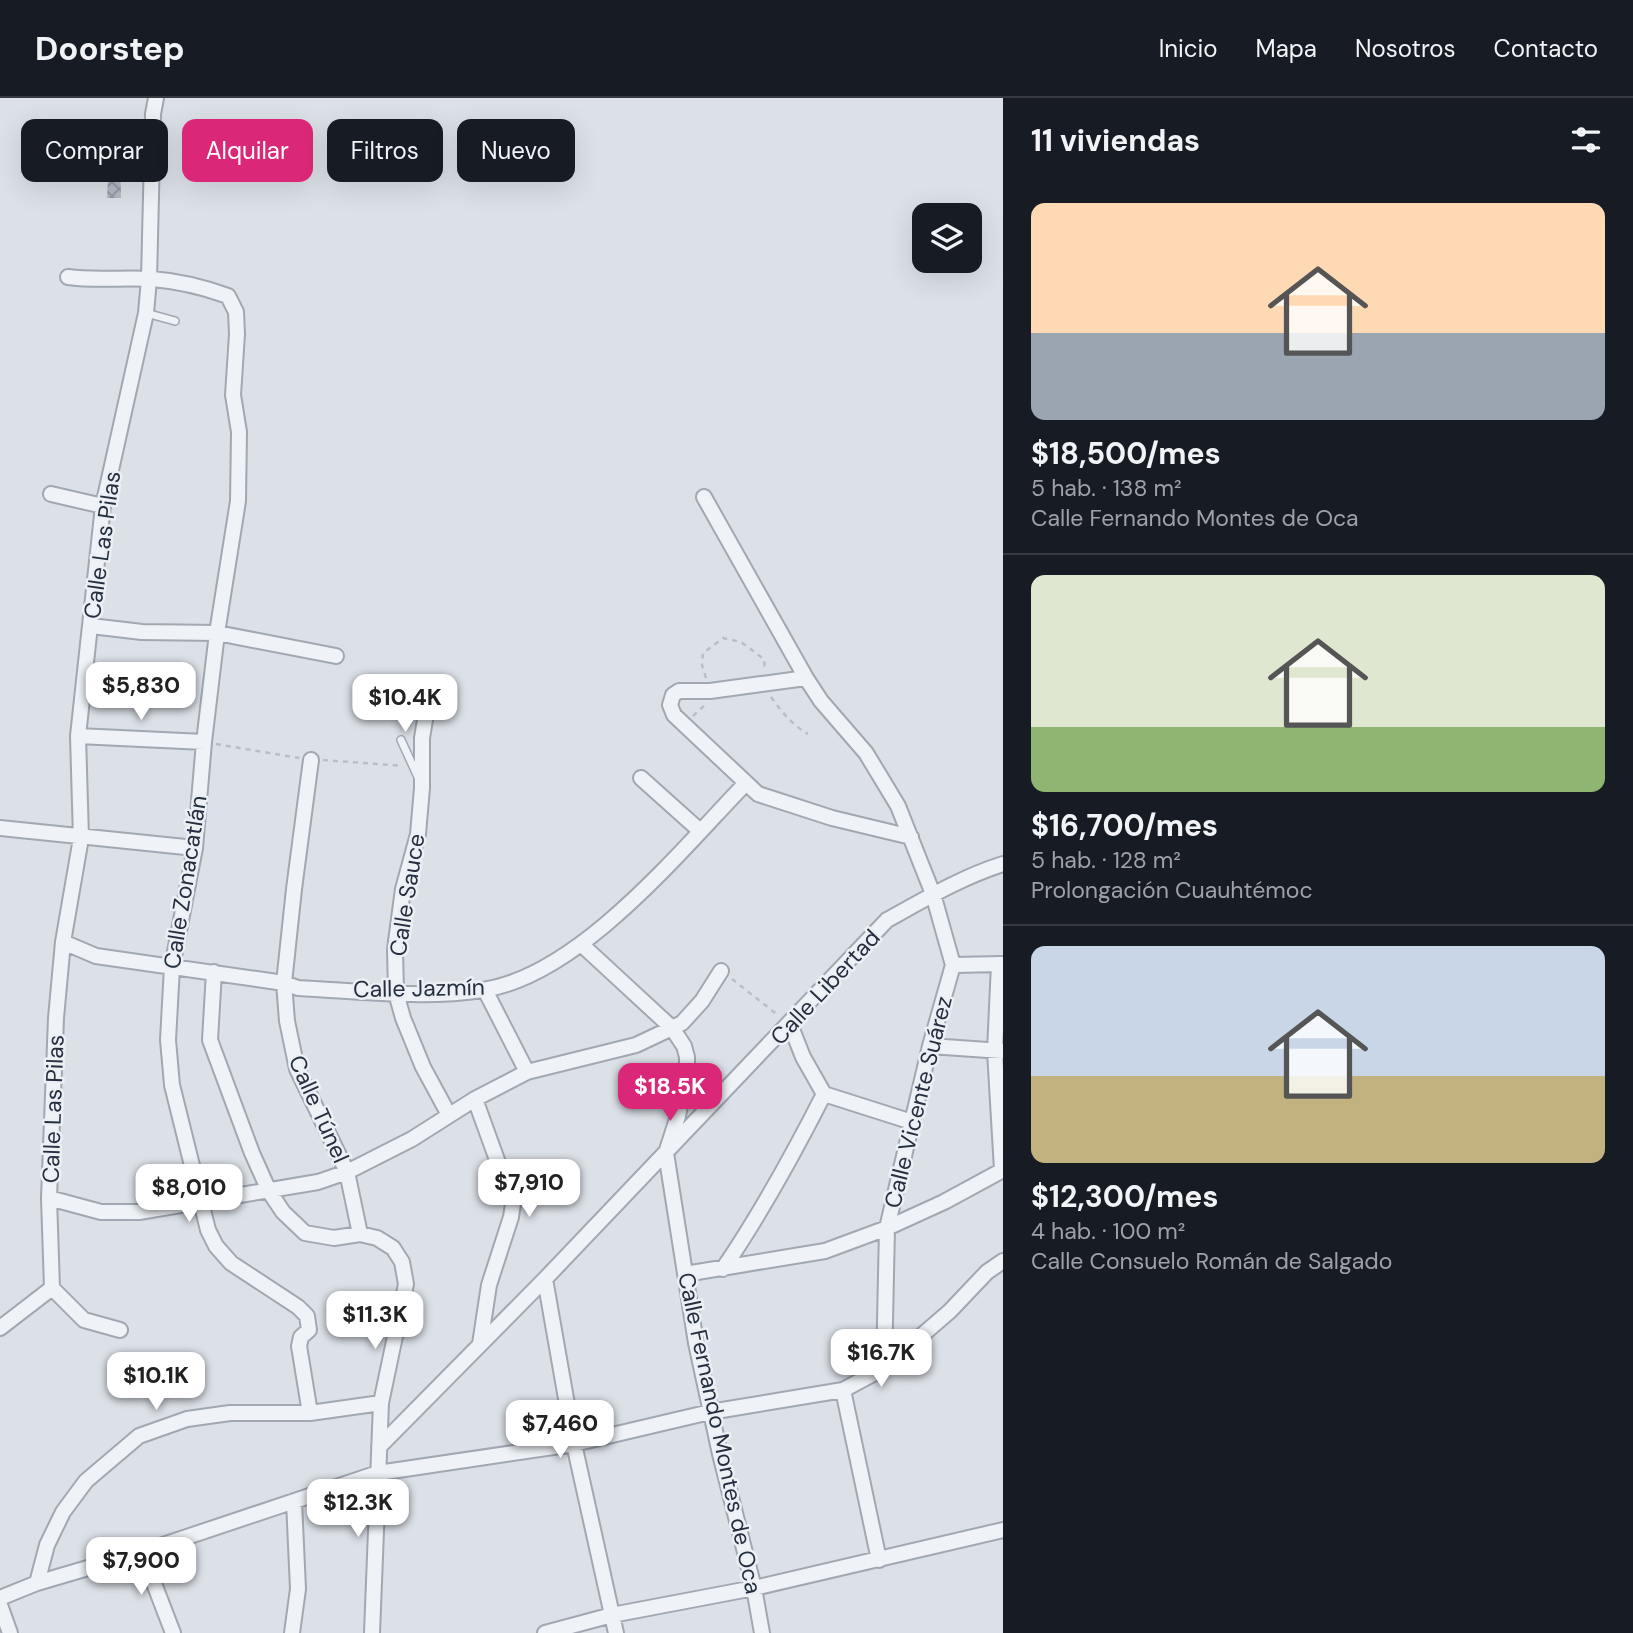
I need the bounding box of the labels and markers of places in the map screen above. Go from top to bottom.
pin: $5,830 [84,662,198,722]
pin: $10.4K [348,674,462,734]
pin: $18.5K [613,1063,727,1123]
pin: $7,910 [472,1160,586,1219]
pin: $8,010 [132,1164,246,1224]
pin: $11.3K [318,1292,432,1351]
pin: $16.7K [824,1330,938,1389]
pin: $10.1K [99,1352,213,1412]
pin: $7,460 [503,1400,617,1460]
pin: $12.3K [301,1480,415,1539]
pin: $7,900 [84,1538,198,1597]

